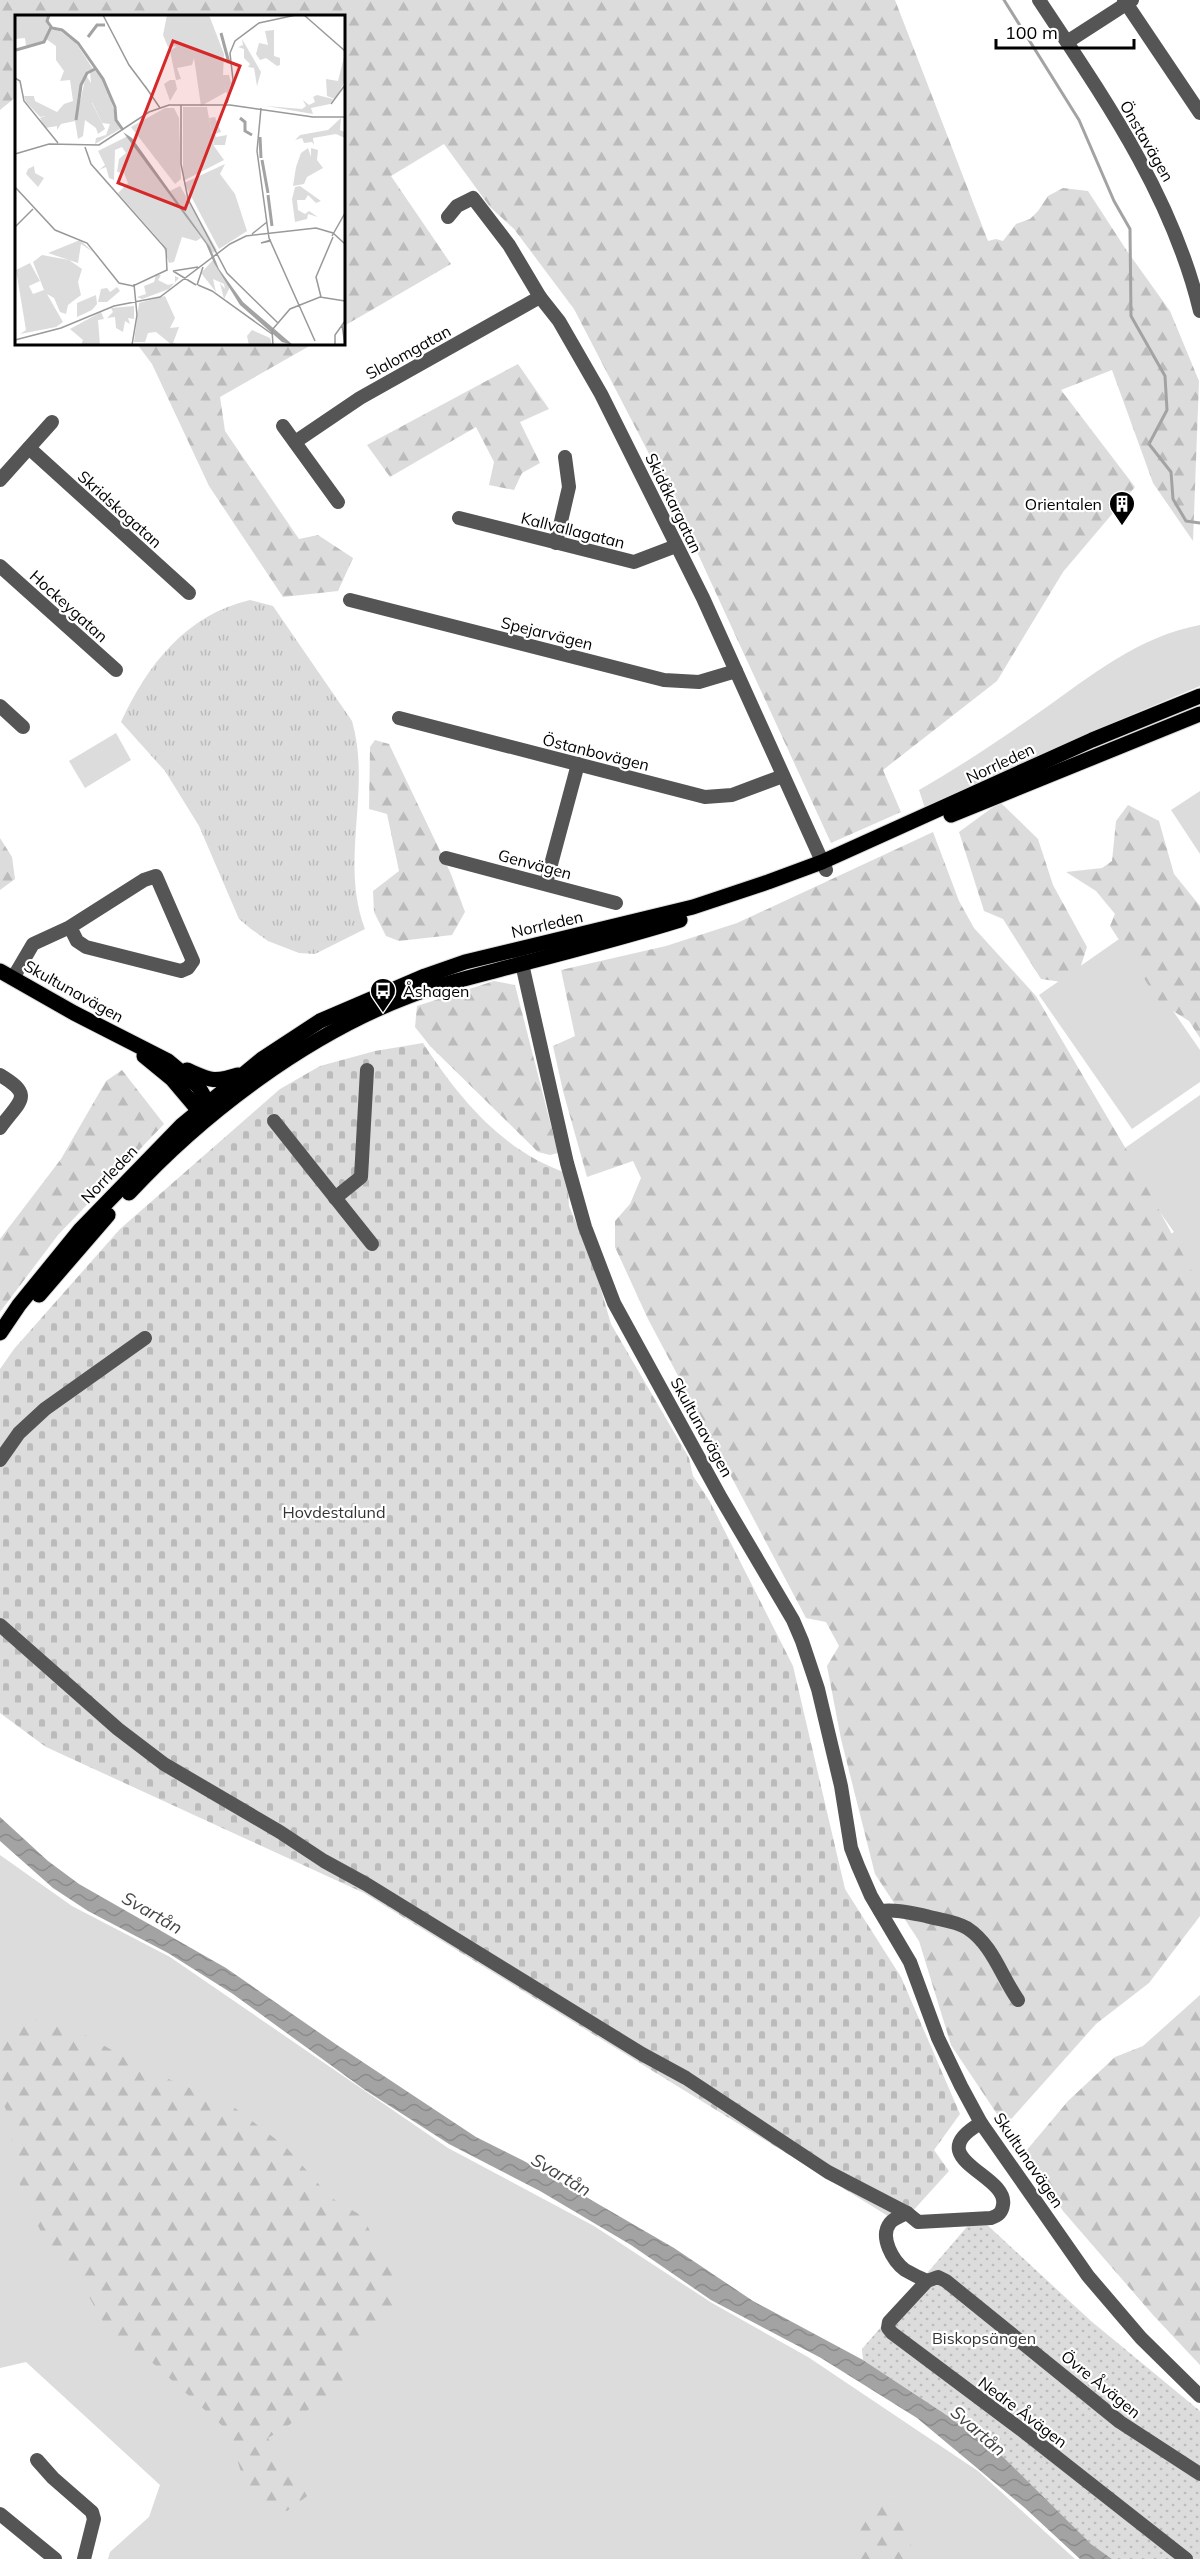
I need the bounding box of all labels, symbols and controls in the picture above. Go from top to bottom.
scale bar [996,12,1134,50]
inset map [15,15,345,345]
text: 100 m [1005,21,1058,44]
street label: Önstavägen [1116,97,1178,185]
street label: Slalomgatan [362,320,454,384]
street label: Skidåkargatan [641,450,707,556]
street label: Skridskogatan [74,466,166,552]
building icon: Orientalen [1107,489,1137,527]
place label: Orientalen [1025,494,1102,514]
street label: Kallvallagatan [519,507,627,553]
street label: Hockeygatan [26,566,112,646]
street label: Spejarvägen [499,612,595,654]
street label: Östanbovägen [541,729,651,775]
street label: Norrleden [963,739,1037,787]
street label: Genvägen [496,845,574,883]
street label: Norrleden [509,906,585,942]
street label: Skultunavägen [21,955,127,1027]
bus stop icon: Åshagen [368,976,398,1014]
place label: Åshagen [403,981,469,1001]
street label: Norrleden [76,1141,142,1207]
street label: Skultunavägen [666,1374,738,1480]
park label: Hovdestalund [282,1502,386,1522]
water label: Svartån [118,1886,187,1939]
street label: Skultunavägen [990,2108,1068,2212]
water label: Svartån [527,2148,595,2201]
park label: Biskopsängen [932,2328,1036,2348]
street label: Övre Åvägen [1057,2346,1145,2422]
street label: Nedre Åvägen [975,2372,1071,2452]
water label: Svartån [946,2400,1011,2461]

